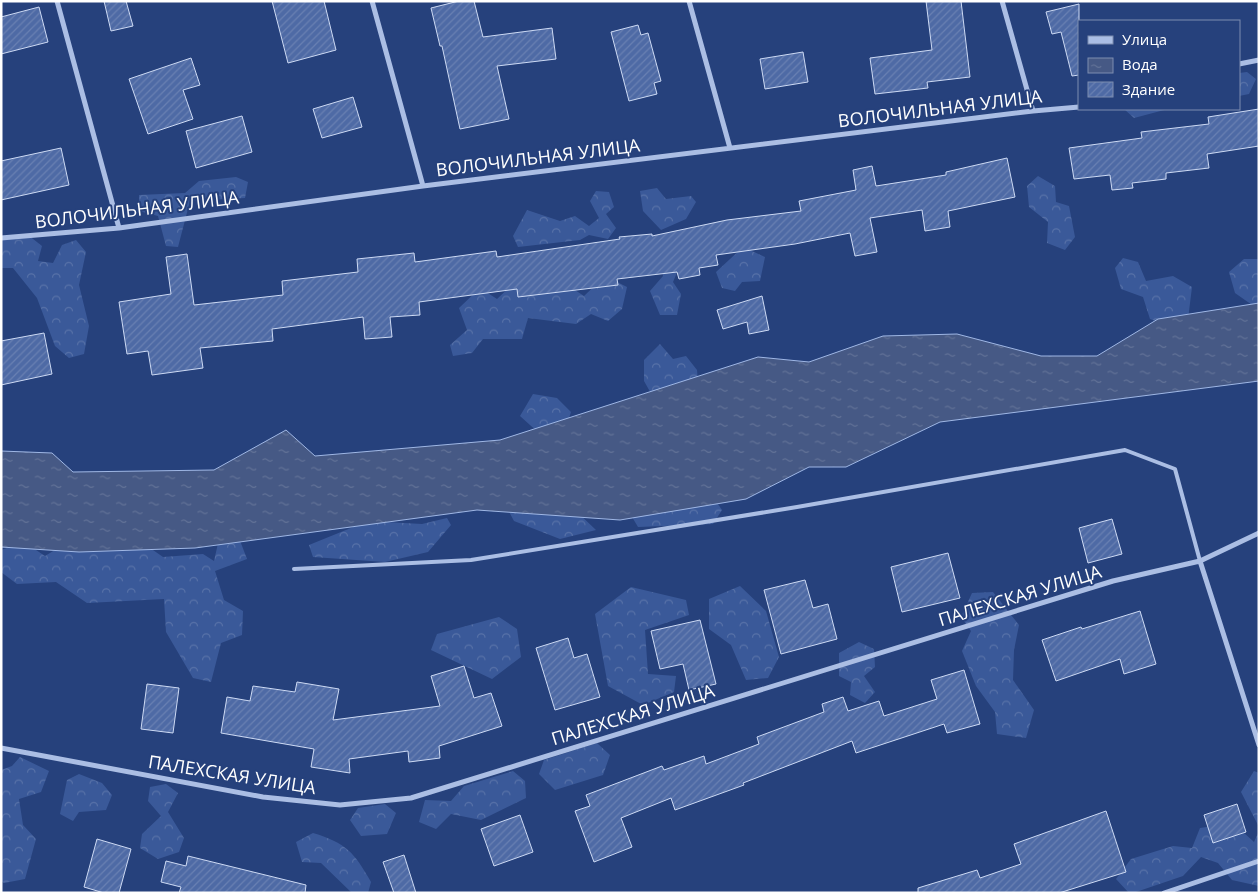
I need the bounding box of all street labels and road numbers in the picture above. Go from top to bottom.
street label: ВОЛОЧИЛЬНАЯ УЛИЦА [837,84,1044,132]
street label: ВОЛОЧИЛЬНАЯ УЛИЦА [435,133,642,181]
street label: ВОЛОЧИЛЬНАЯ УЛИЦА [34,185,241,233]
street label: ПАЛЕХСКАЯ УЛИЦА [935,559,1105,631]
street label: ПАЛЕХСКАЯ УЛИЦА [548,678,718,750]
street label: ПАЛЕХСКАЯ УЛИЦА [147,749,318,799]

